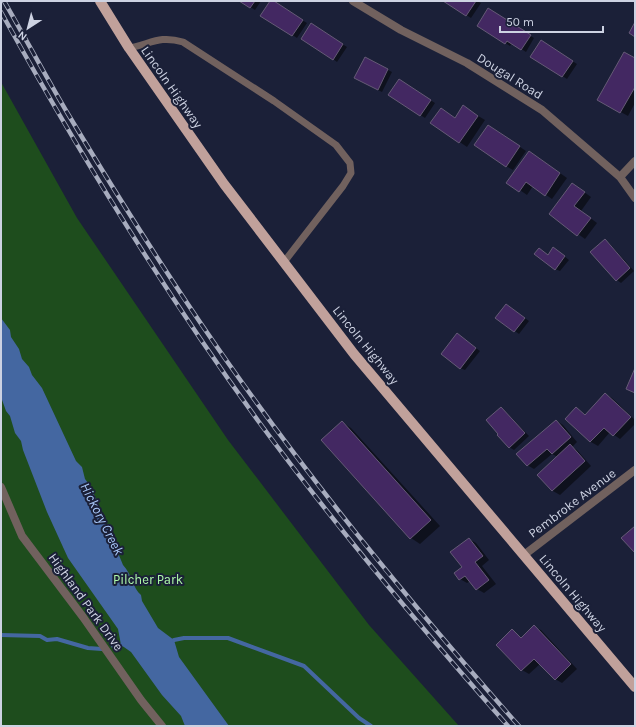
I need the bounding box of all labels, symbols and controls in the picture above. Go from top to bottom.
north arrow [8,8,48,48]
scale bar [500,8,603,34]
text: 50 m [506,15,534,29]
text: N [15,28,29,43]
street label: Lincoln Highway [138,43,206,131]
street label: Dougal Road [474,50,546,102]
street label: Lincoln Highway [330,303,402,387]
street label: Pembroke Avenue [525,465,619,541]
water label: Hickory Creek [76,480,128,559]
street label: Highland Park Drive [46,550,127,654]
street label: Lincoln Highway [536,551,610,635]
park label: Pilcher Park [113,572,183,587]

